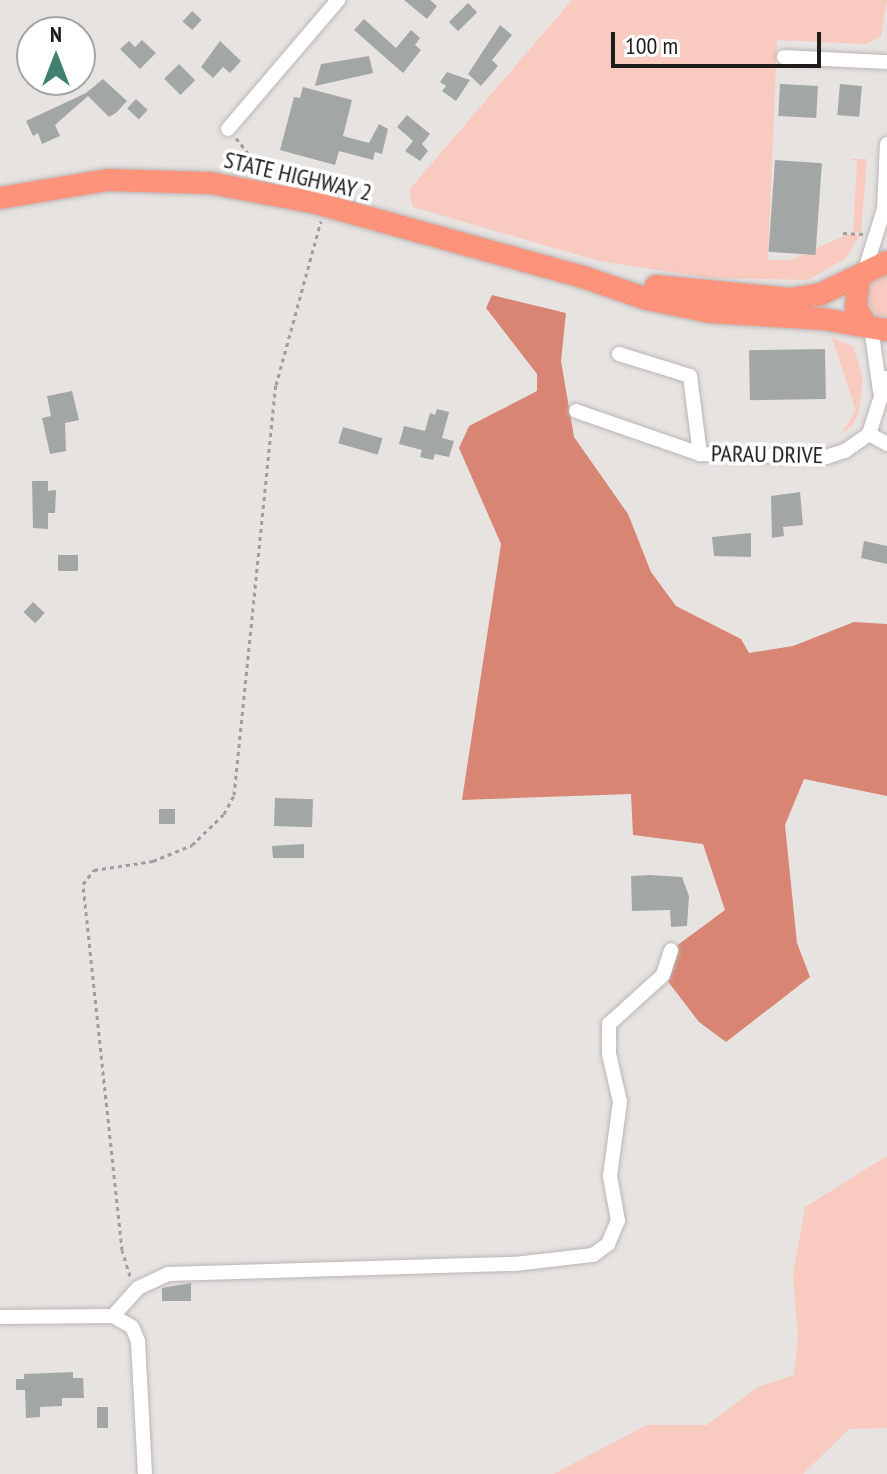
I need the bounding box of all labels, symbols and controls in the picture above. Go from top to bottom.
north arrow [16,16,96,96]
scale bar [615,16,825,66]
text: N [50,20,62,48]
text: 100 m [625,30,678,61]
street label: STATE HIGHWAY 2 [221,145,375,207]
street label: PARAU DRIVE [711,439,823,469]

